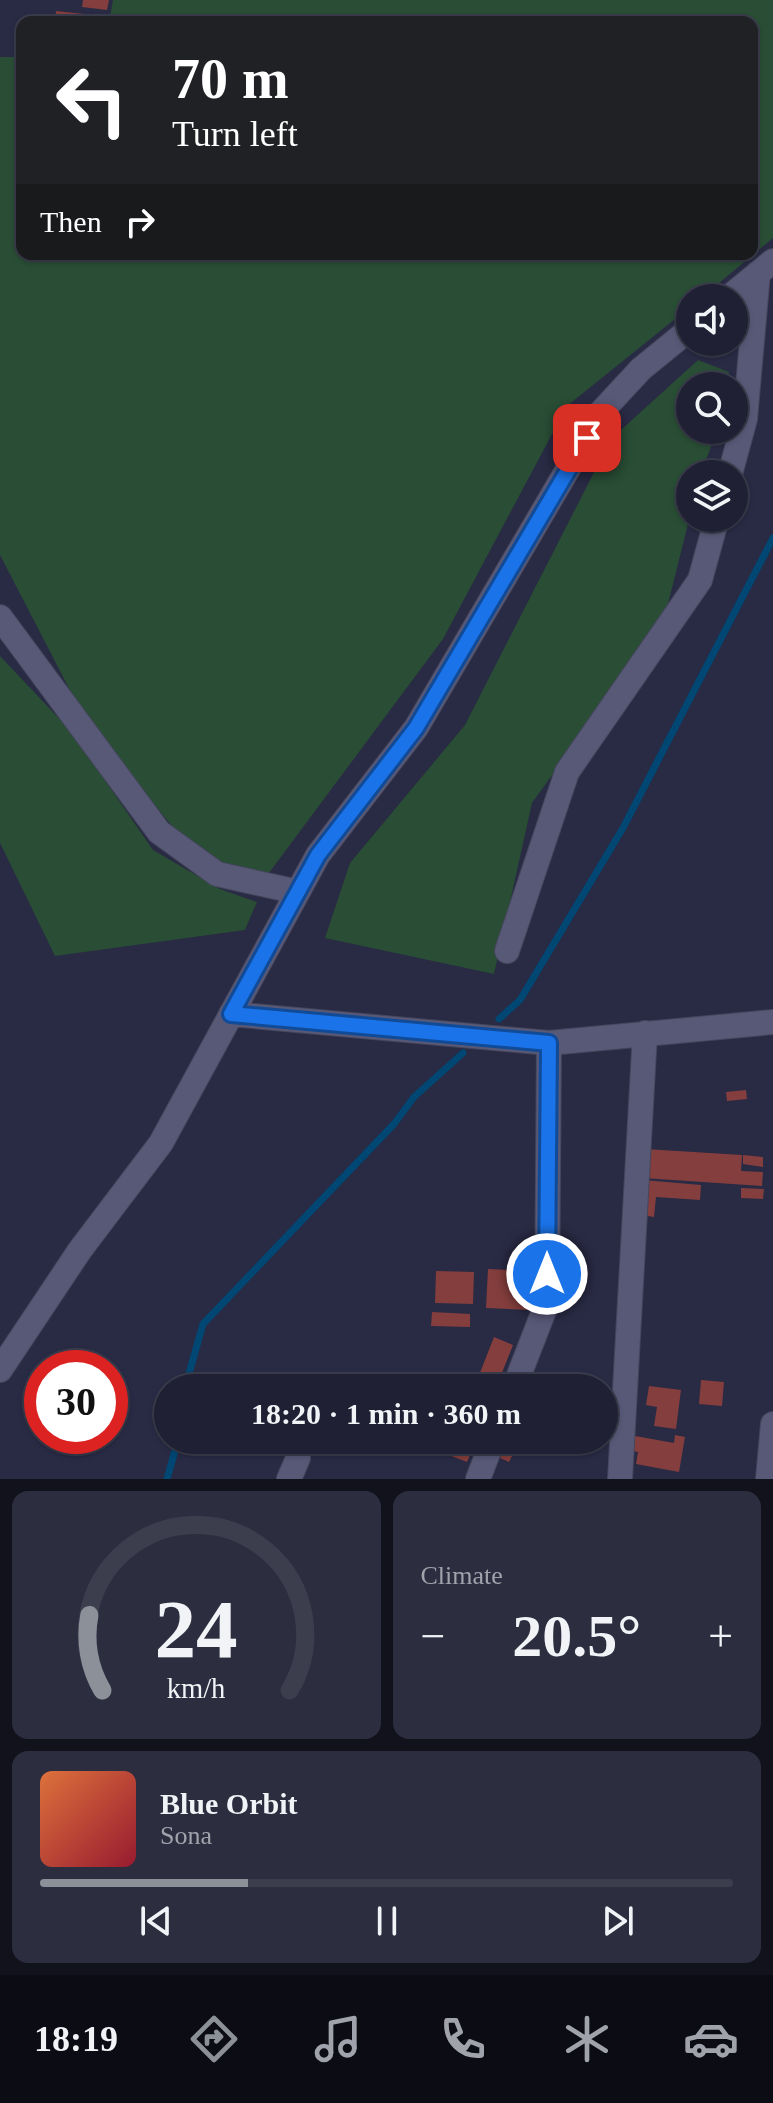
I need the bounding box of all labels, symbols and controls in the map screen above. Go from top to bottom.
icon: left [40,48,144,152]
text: 70 m [172,48,289,110]
text: Turn left [172,114,298,154]
icon: right [118,200,162,244]
text: Then [40,205,102,238]
map controls [676,284,748,532]
button: sound [676,284,748,356]
button: search [676,372,748,444]
pin [553,404,621,472]
icon: arrive [565,416,609,460]
button: layers [676,460,748,532]
position arrow [505,1232,589,1316]
speed limit sign: 30 [24,1350,128,1454]
text: 18:20 · 1 min · 360 m [251,1397,521,1430]
text: Climate [421,1561,503,1590]
text: 24 [155,1583,238,1675]
text: 20.5° [512,1603,641,1669]
text: − [421,1612,445,1661]
text: + [708,1612,733,1661]
text: km/h [167,1673,226,1704]
text: Blue Orbit [160,1787,298,1820]
text: Sona [160,1821,212,1850]
icon: previous [134,1899,178,1943]
icon: pause [365,1899,409,1943]
icon: next [596,1899,640,1943]
icon: directions [186,2011,242,2067]
icon: music [310,2011,366,2067]
icon: phone [435,2011,491,2067]
icon: climate [559,2011,615,2067]
icon: car [683,2011,739,2067]
text: 18:19 [34,2019,118,2059]

